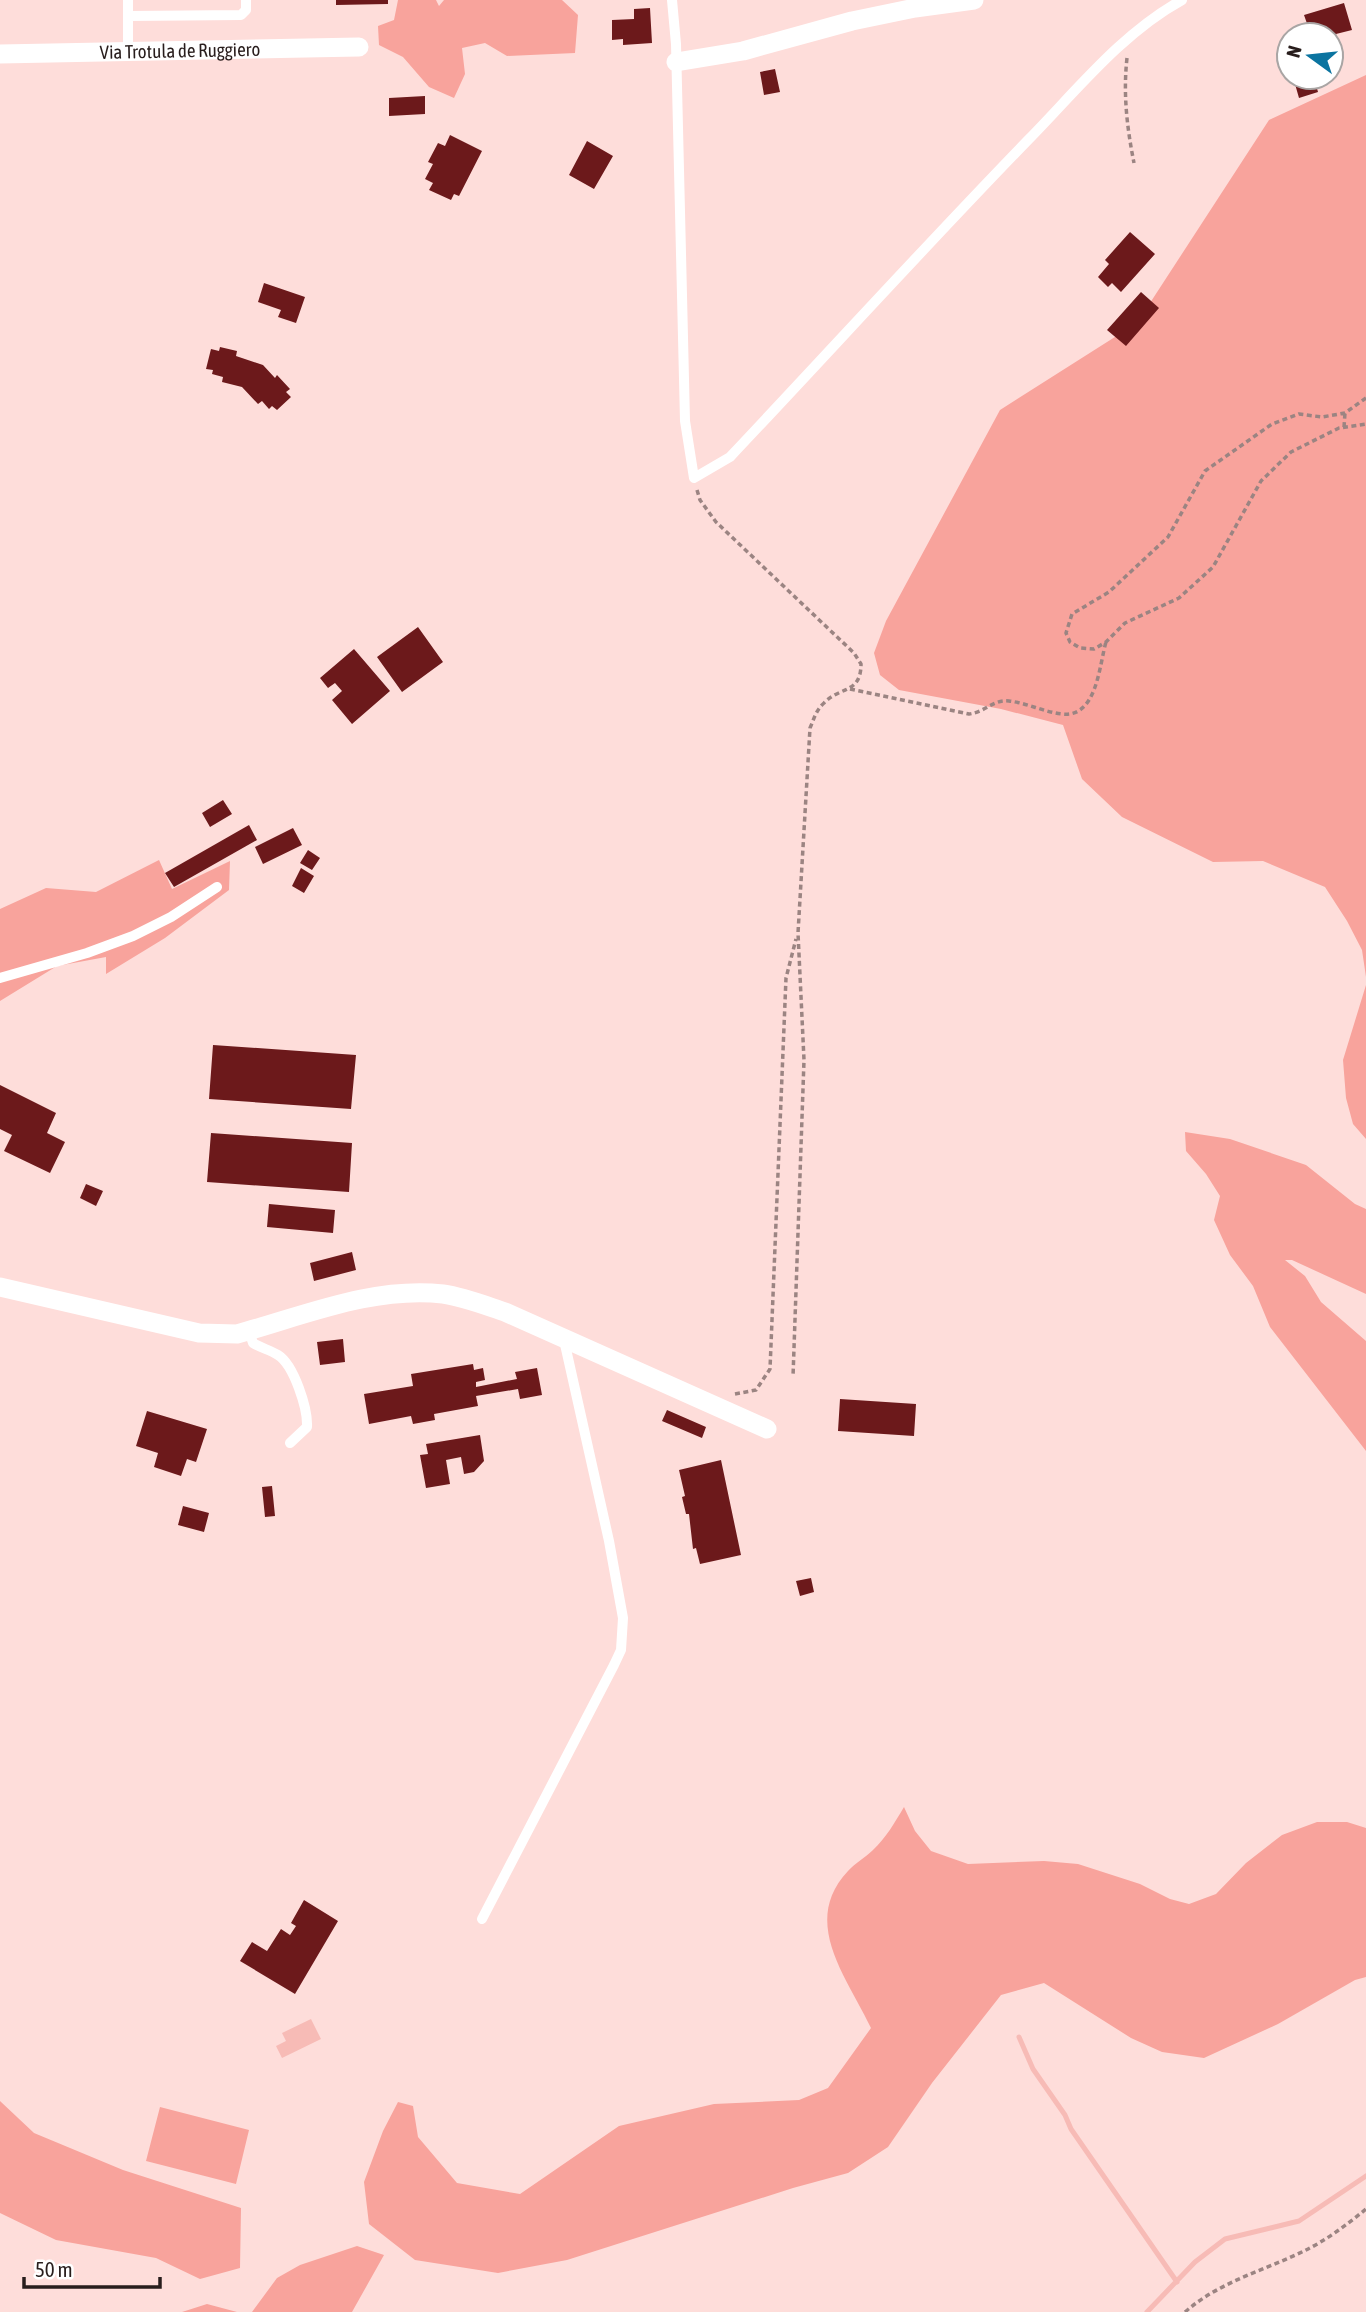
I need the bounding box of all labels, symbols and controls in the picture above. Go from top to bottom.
north arrow [1275,21,1345,91]
street label: Via Trotula de Ruggiero [99,38,261,63]
text: N [1282,43,1306,60]
scale bar [24,2246,161,2290]
text: 50 m [35,2257,73,2281]

